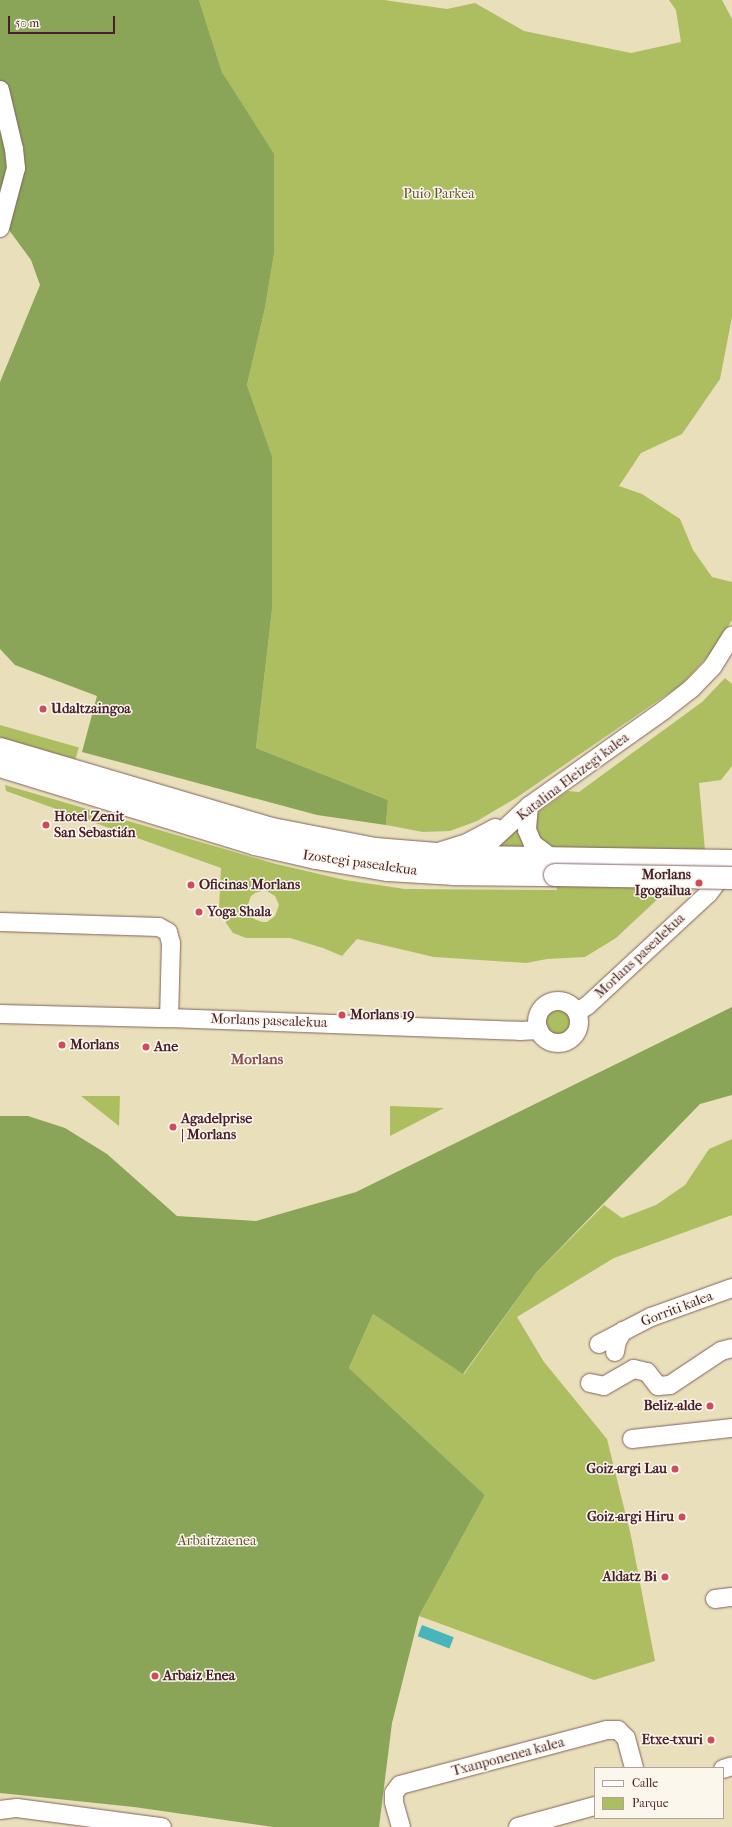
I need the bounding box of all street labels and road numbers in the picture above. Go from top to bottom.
street label: Katalina Eleizegi kalea [514,729,632,825]
street label: Izostegi pasealekua [302,847,418,879]
street label: Morlans pasealekua [591,910,689,1002]
street label: Morlans pasealekua [210,1011,328,1031]
street label: Gorriti kalea [639,1288,715,1330]
street label: Txanponenea kalea [450,1734,566,1780]

